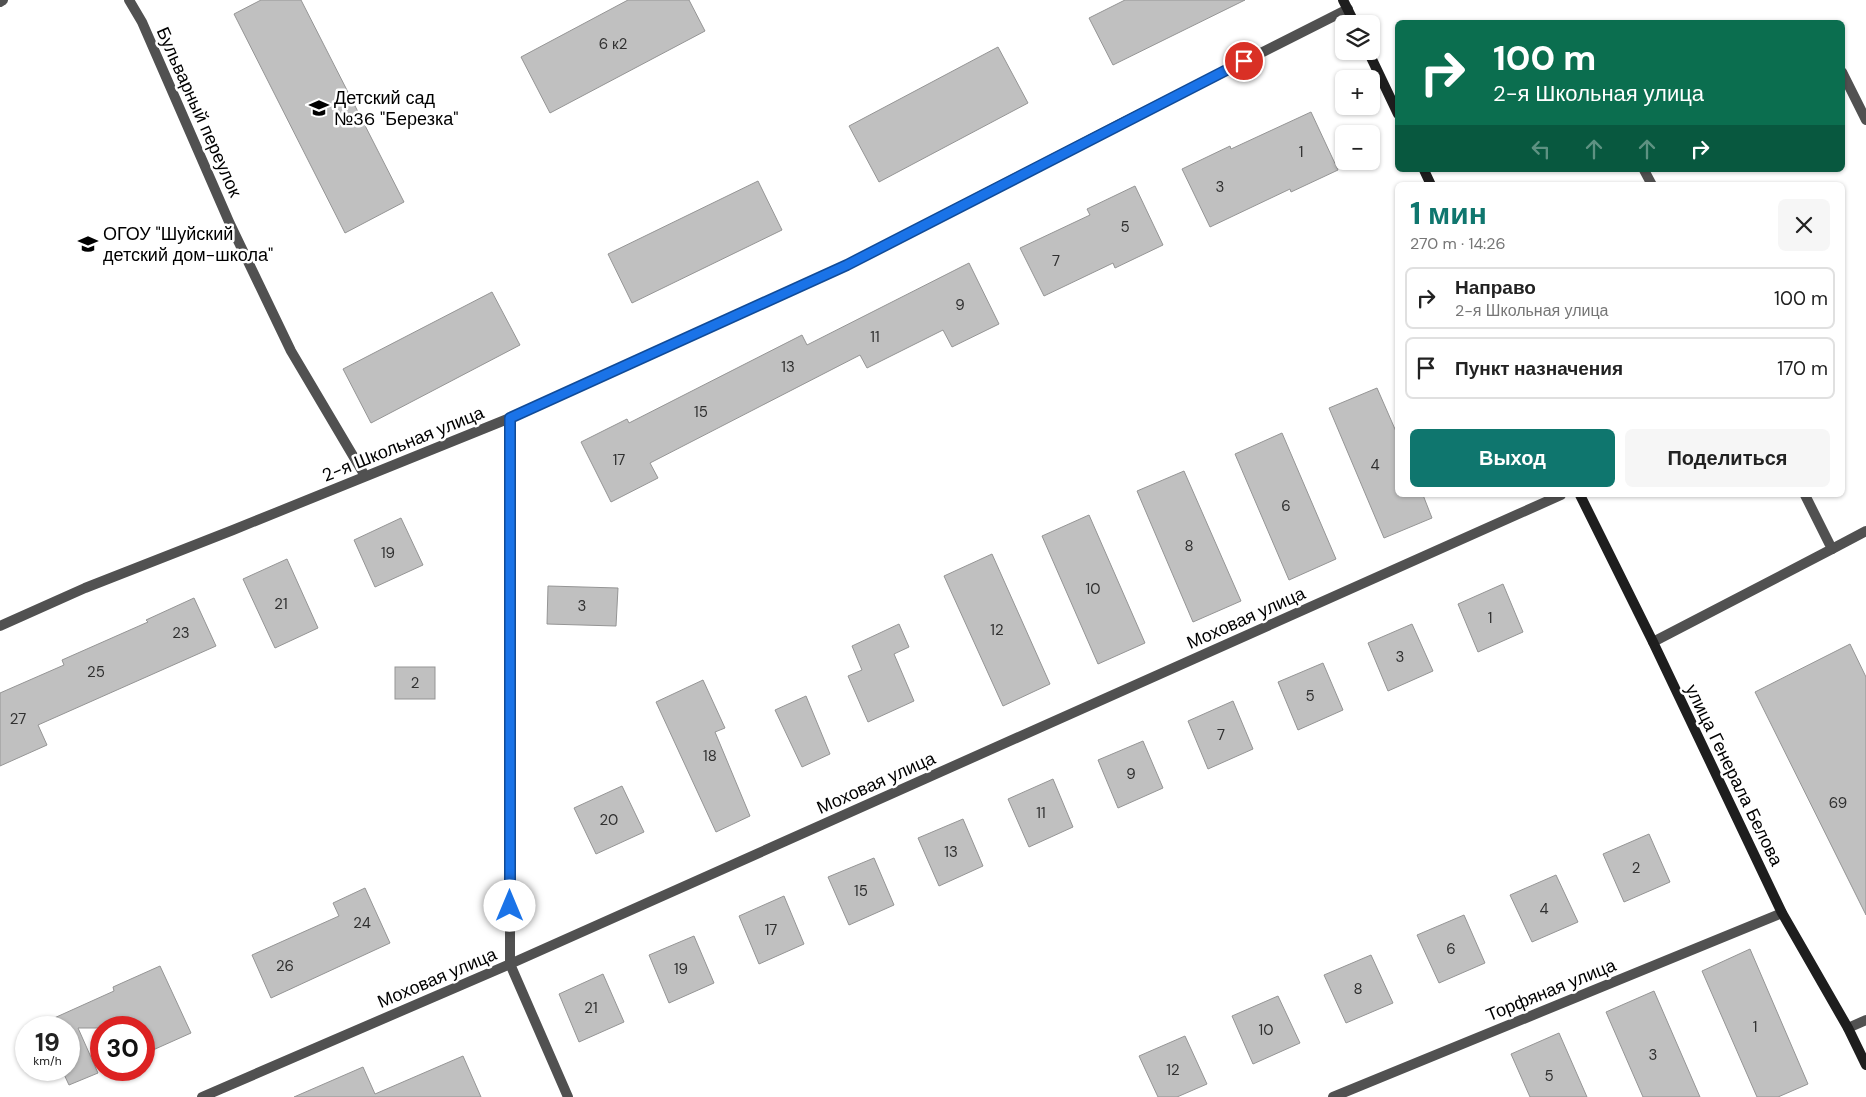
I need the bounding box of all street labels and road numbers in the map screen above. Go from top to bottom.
street label: Бульварный переулок [151,23,247,201]
street label: 2-я Школьная улица [318,400,488,487]
street label: Моховая улица [1183,581,1310,655]
street label: улица Генерала Белова [1680,680,1789,871]
street label: Моховая улица [813,746,940,820]
street label: Моховая улица [374,942,501,1014]
street label: Торфяная улица [1483,953,1620,1027]

